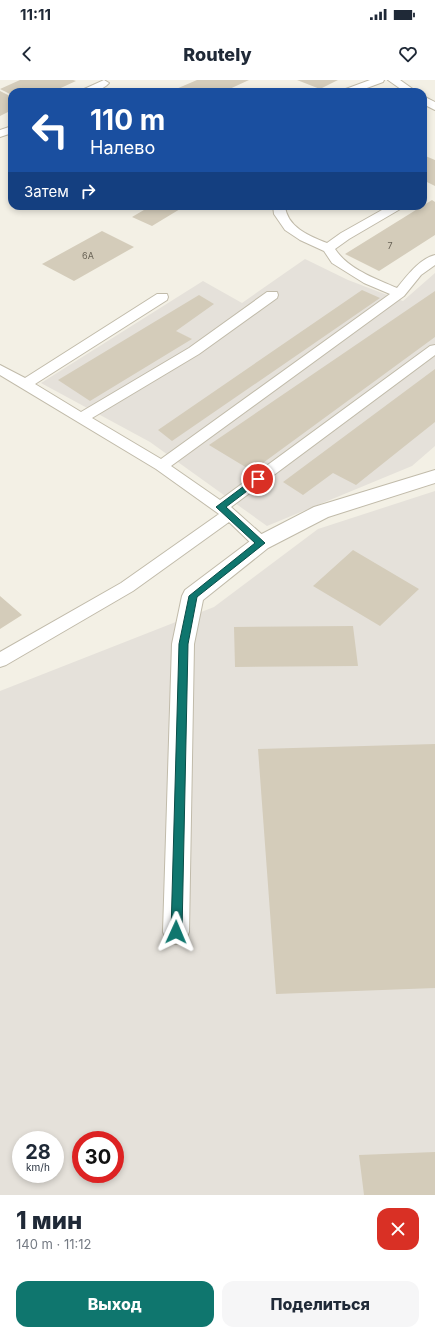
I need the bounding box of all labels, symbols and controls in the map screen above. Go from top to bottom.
text: 11:11 [20,5,51,24]
icon: back [16,43,38,65]
icon: heart [397,43,419,65]
text: Routely [183,44,252,65]
text: 110 m [90,103,165,137]
icon: left [24,104,76,156]
text: Налево [90,137,155,158]
icon: right [77,180,99,202]
text: Затем [24,182,69,201]
house number: 7 [387,240,393,251]
house number: 6А [82,250,94,261]
pin [241,462,275,496]
icon: arrive [247,468,269,490]
position arrow [155,911,197,953]
speed limit sign: 30 [72,1131,124,1183]
text: 28 [25,1140,51,1164]
text: km/h [26,1161,50,1173]
text: 1 мин [16,1206,82,1235]
button: close [377,1208,419,1250]
text: 140 m · 11:12 [16,1236,92,1252]
button: Выход [16,1281,214,1327]
button: Поделиться [222,1281,419,1327]

